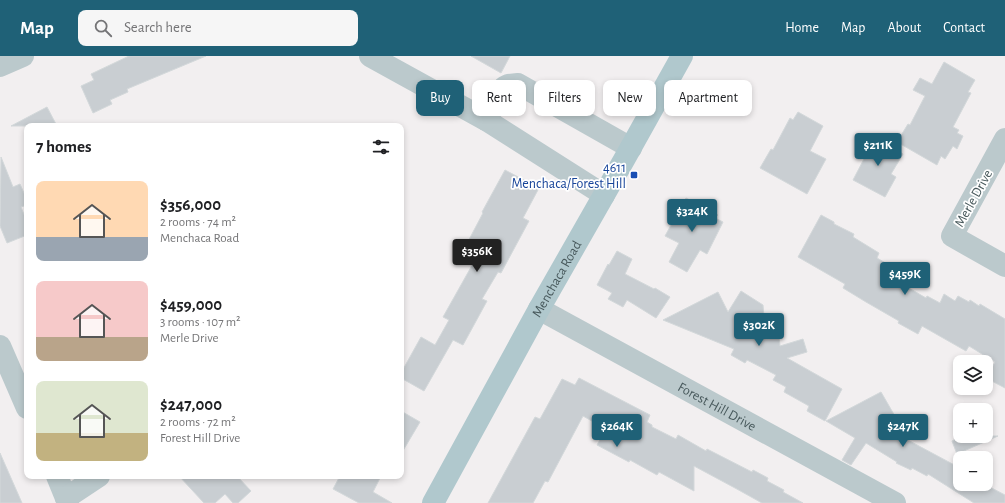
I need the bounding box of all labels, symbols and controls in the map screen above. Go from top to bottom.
search box [78,10,358,46]
icon: search [92,17,114,39]
text: Map [20,19,54,38]
text: Search here [124,20,192,35]
text: Home [785,21,819,35]
text: Map [841,21,865,35]
text: About [887,21,921,35]
text: Contact [943,21,985,35]
chip: Buy [416,80,464,116]
chip: Rent [472,80,526,116]
chip: Filters [534,80,595,116]
chip: New [603,80,656,116]
chip: Apartment [664,80,752,116]
pin: $211K [850,133,906,167]
icon: filters [370,136,392,158]
text: 7 homes [36,138,92,155]
text: $211K [864,139,892,152]
place label: 4611 Menchaca/Forest Hill [512,161,626,191]
street label: Merle Drive [952,167,995,229]
marker: 4611 Menchaca/Forest Hill [629,170,639,180]
text: $356,000 [160,196,221,213]
icon: home [68,197,116,245]
pin: $324K [664,199,720,233]
text: $324K [676,205,708,218]
text: 2 rooms · 74 m² [160,216,236,229]
text: Menchaca Road [160,232,239,245]
pin: $356K [449,239,505,273]
street label: Menchaca Road [530,239,584,320]
text: $356K [462,245,492,258]
pin: $459K [877,262,933,296]
text: $459K [889,268,921,281]
text: $459,000 [160,296,222,313]
icon: home [68,297,116,345]
pin: $302K [731,313,787,347]
text: 3 rooms · 107 m² [160,316,241,329]
text: $302K [743,319,775,332]
text: Merle Drive [160,332,219,345]
map controls [953,355,993,491]
button: layers [953,355,993,395]
street label: Forest Hill Drive [675,380,758,434]
text: $247,000 [160,396,222,413]
icon: home [68,397,116,445]
button: + [953,403,993,443]
pin: $264K [589,414,645,448]
pin: $247K [875,414,931,448]
text: 2 rooms · 72 m² [160,416,236,429]
text: $264K [601,420,633,433]
text: $247K [887,420,919,433]
text: Forest Hill Drive [160,432,240,445]
button: − [953,451,993,491]

